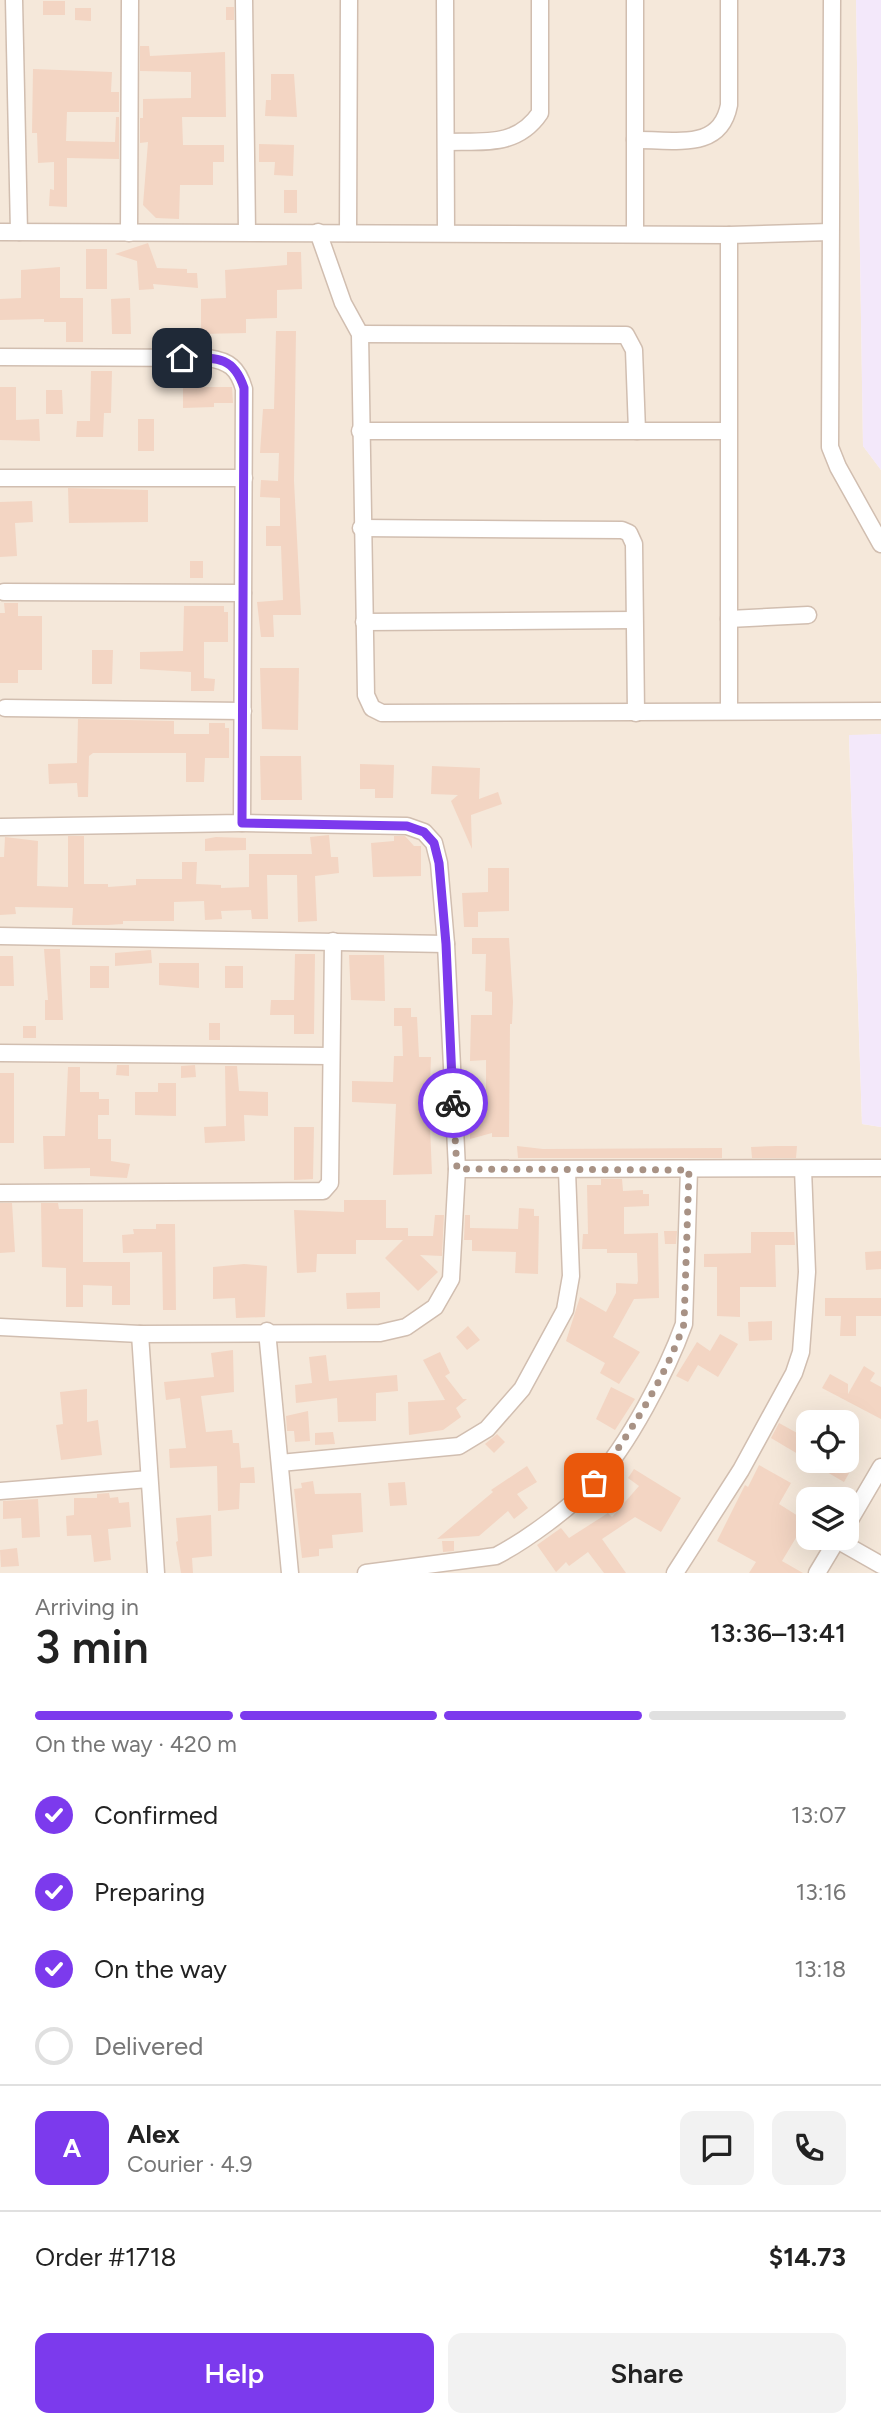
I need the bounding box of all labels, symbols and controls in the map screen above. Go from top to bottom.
pin [152,328,212,388]
icon: home [163,339,201,377]
courier [418,1068,488,1138]
icon: bike [434,1084,472,1122]
map controls [796,1410,859,1550]
button: locate [796,1410,859,1473]
pin [564,1453,624,1513]
icon: bag [575,1464,613,1502]
button: layers [796,1487,859,1550]
text: Arriving in [35,1593,139,1621]
text: 13:36–13:41 [710,1617,846,1649]
text: 3 min [35,1619,149,1675]
text: On the way · 420 m [35,1730,237,1758]
icon: check [35,1796,73,1834]
text: Confirmed [94,1799,218,1831]
text: 13:07 [791,1801,846,1829]
icon: check [35,1873,73,1911]
text: Preparing [94,1876,205,1908]
text: 13:16 [796,1878,846,1906]
icon: check [35,1950,73,1988]
text: On the way [94,1953,227,1985]
text: 13:18 [795,1955,846,1983]
text: Delivered [94,2030,203,2062]
button: chat [680,2111,754,2185]
button: phone [772,2111,846,2185]
text: Alex [127,2118,180,2150]
text: A [63,2132,81,2164]
text: Courier · 4.9 [127,2150,253,2178]
text: Order #1718 [35,2241,176,2273]
text: $14.73 [769,2241,846,2273]
button: Help [35,2333,434,2413]
button: Share [448,2333,846,2413]

